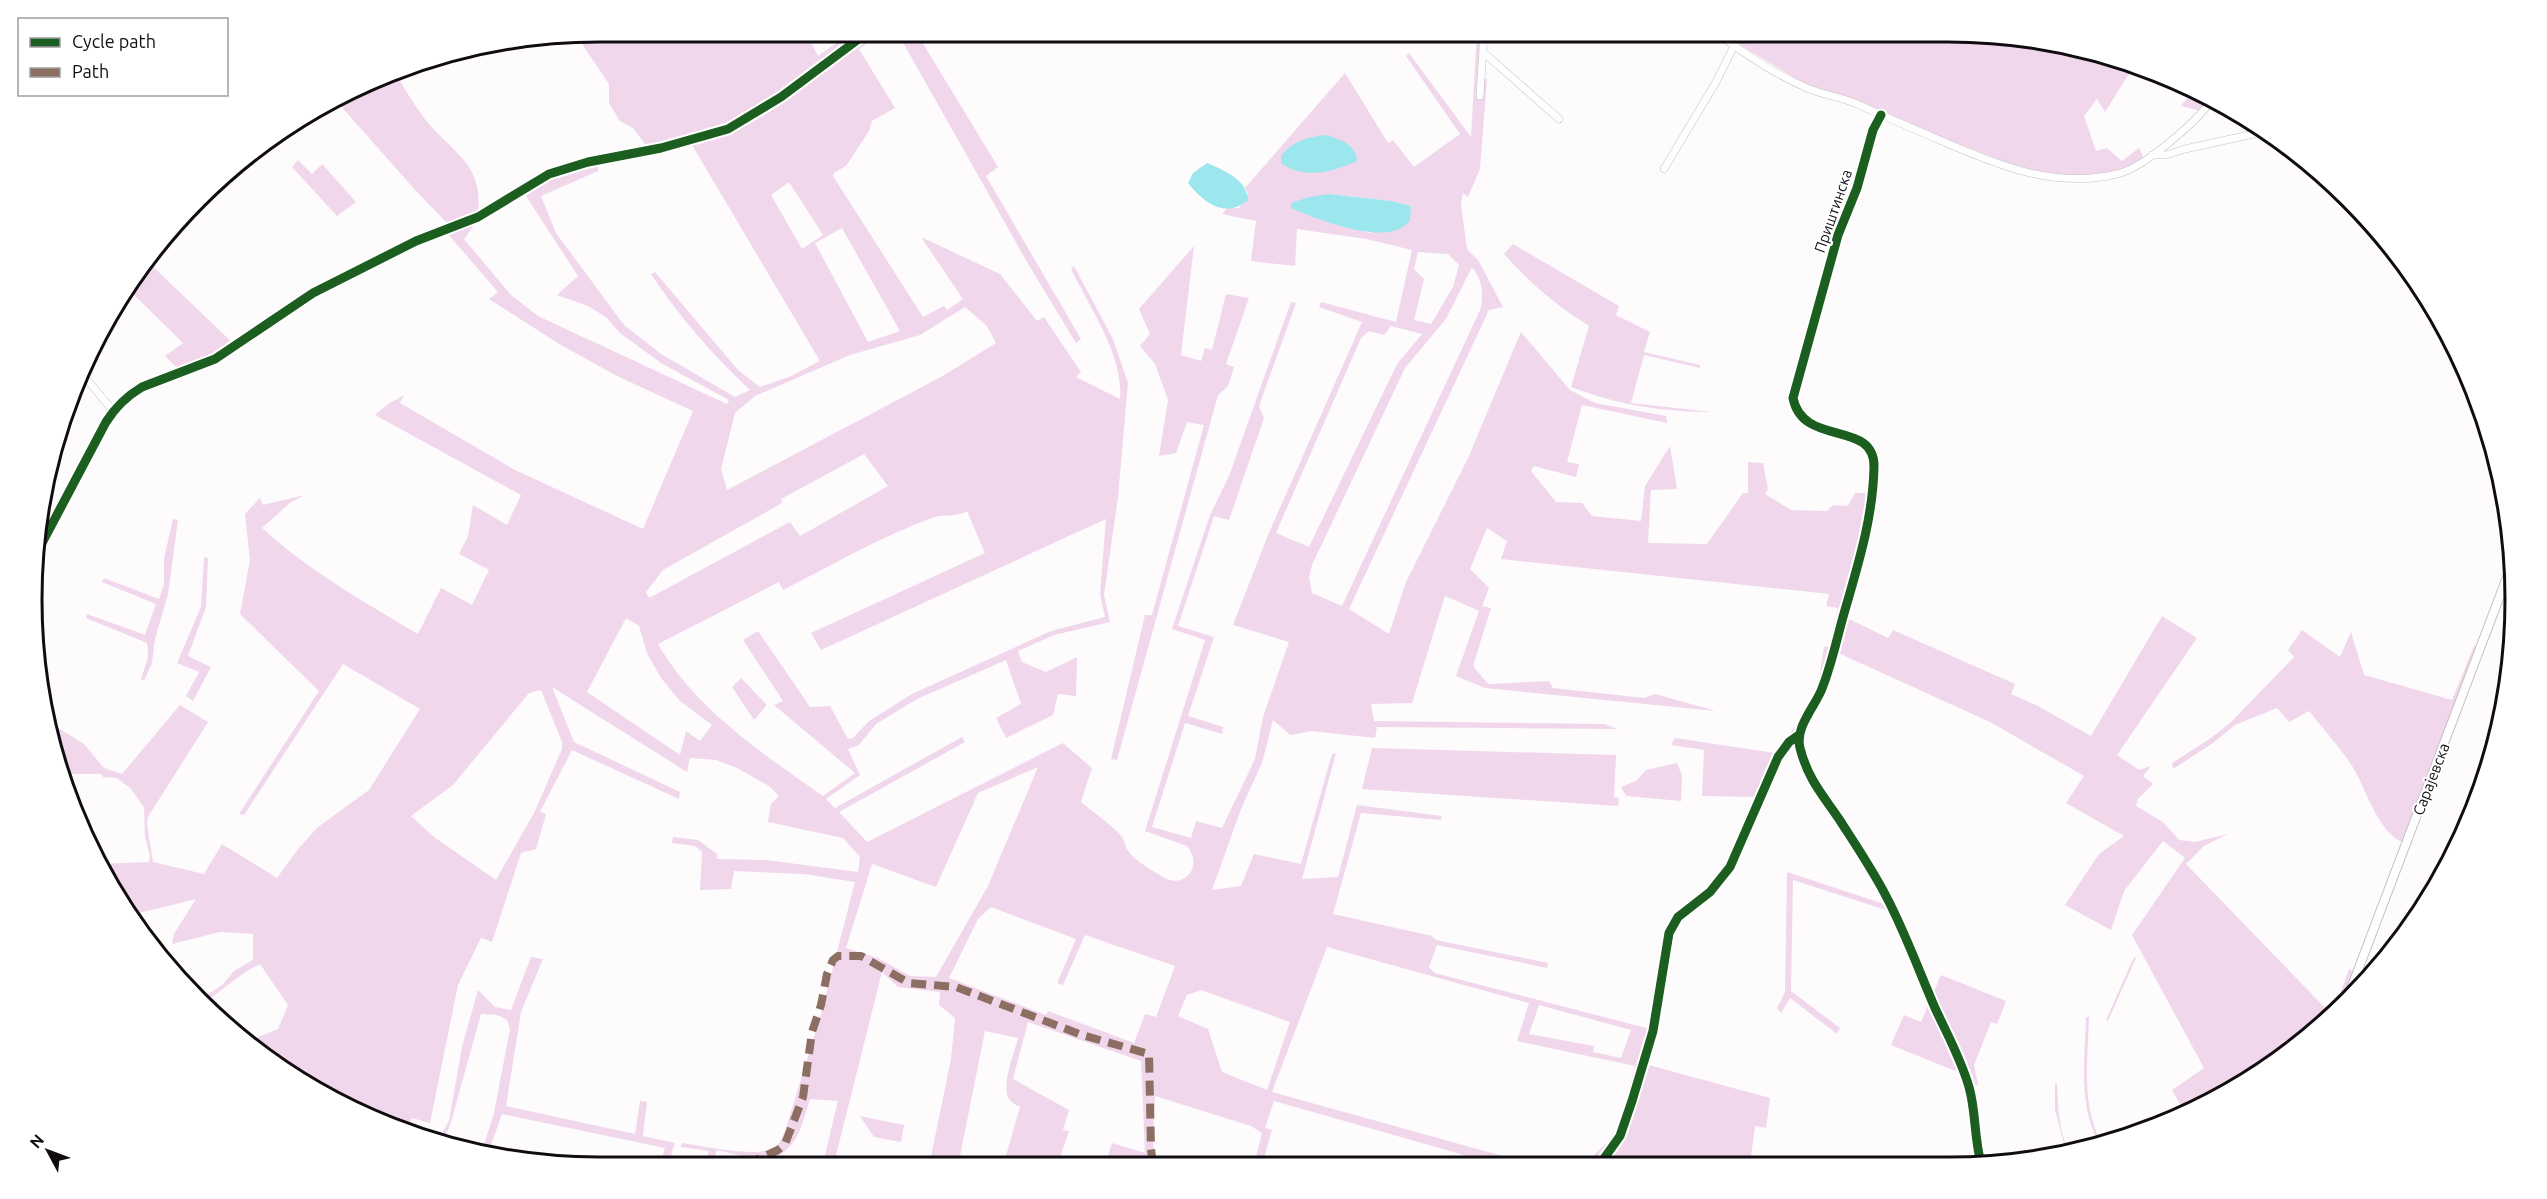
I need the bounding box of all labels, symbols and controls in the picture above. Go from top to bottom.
legend [18,18,228,96]
text: Cycle path [72,31,156,51]
text: Path [72,61,109,81]
street label: Приштинска [1811,167,1855,255]
street label: Сарајевска [2409,740,2453,818]
north arrow [18,1121,78,1181]
text: N [26,1131,47,1152]

